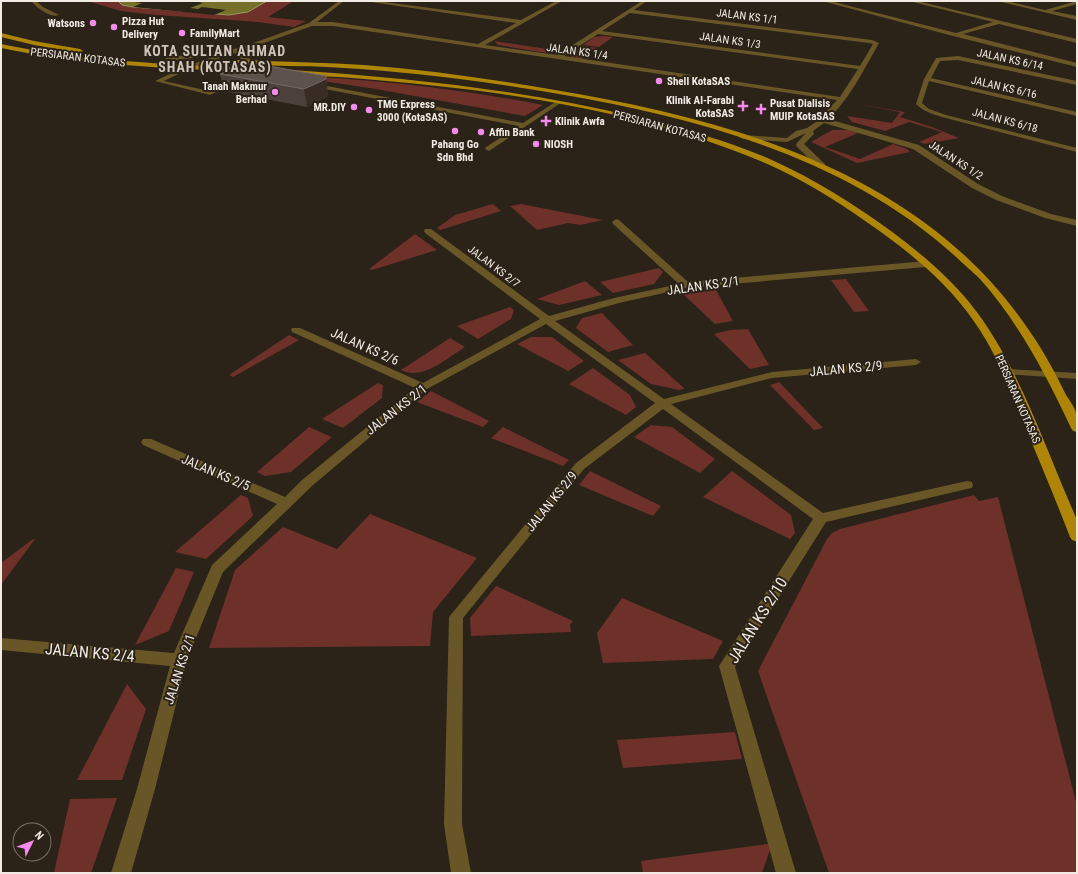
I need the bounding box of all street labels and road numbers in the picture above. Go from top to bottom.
street label: JALAN KS 1/1 [716,6,778,27]
street label: JALAN KS 1/3 [698,30,761,51]
street label: JALAN KS 1/4 [545,41,609,62]
street label: PERSIARAN KOTASAS [30,45,126,70]
street label: JALAN KS 6/14 [976,46,1045,73]
street label: JALAN KS 6/16 [970,74,1038,101]
street label: JALAN KS 6/18 [971,106,1039,135]
street label: PERSIARAN KOTASAS [612,108,708,145]
street label: JALAN KS 1/2 [926,138,985,183]
street label: JALAN KS 2/7 [465,243,522,290]
street label: JALAN KS 2/1 [666,273,740,298]
street label: JALAN KS 2/6 [328,325,401,368]
street label: PERSIARAN KOTASAS [992,353,1043,446]
street label: JALAN KS 2/9 [809,358,883,379]
street label: JALAN KS 2/1 [363,381,430,438]
street label: JALAN KS 2/5 [179,451,252,494]
street label: JALAN KS 2/9 [523,468,580,534]
street label: JALAN KS 2/10 [723,574,791,667]
street label: JALAN KS 2/1 [161,632,198,706]
street label: JALAN KS 2/4 [44,639,136,666]

